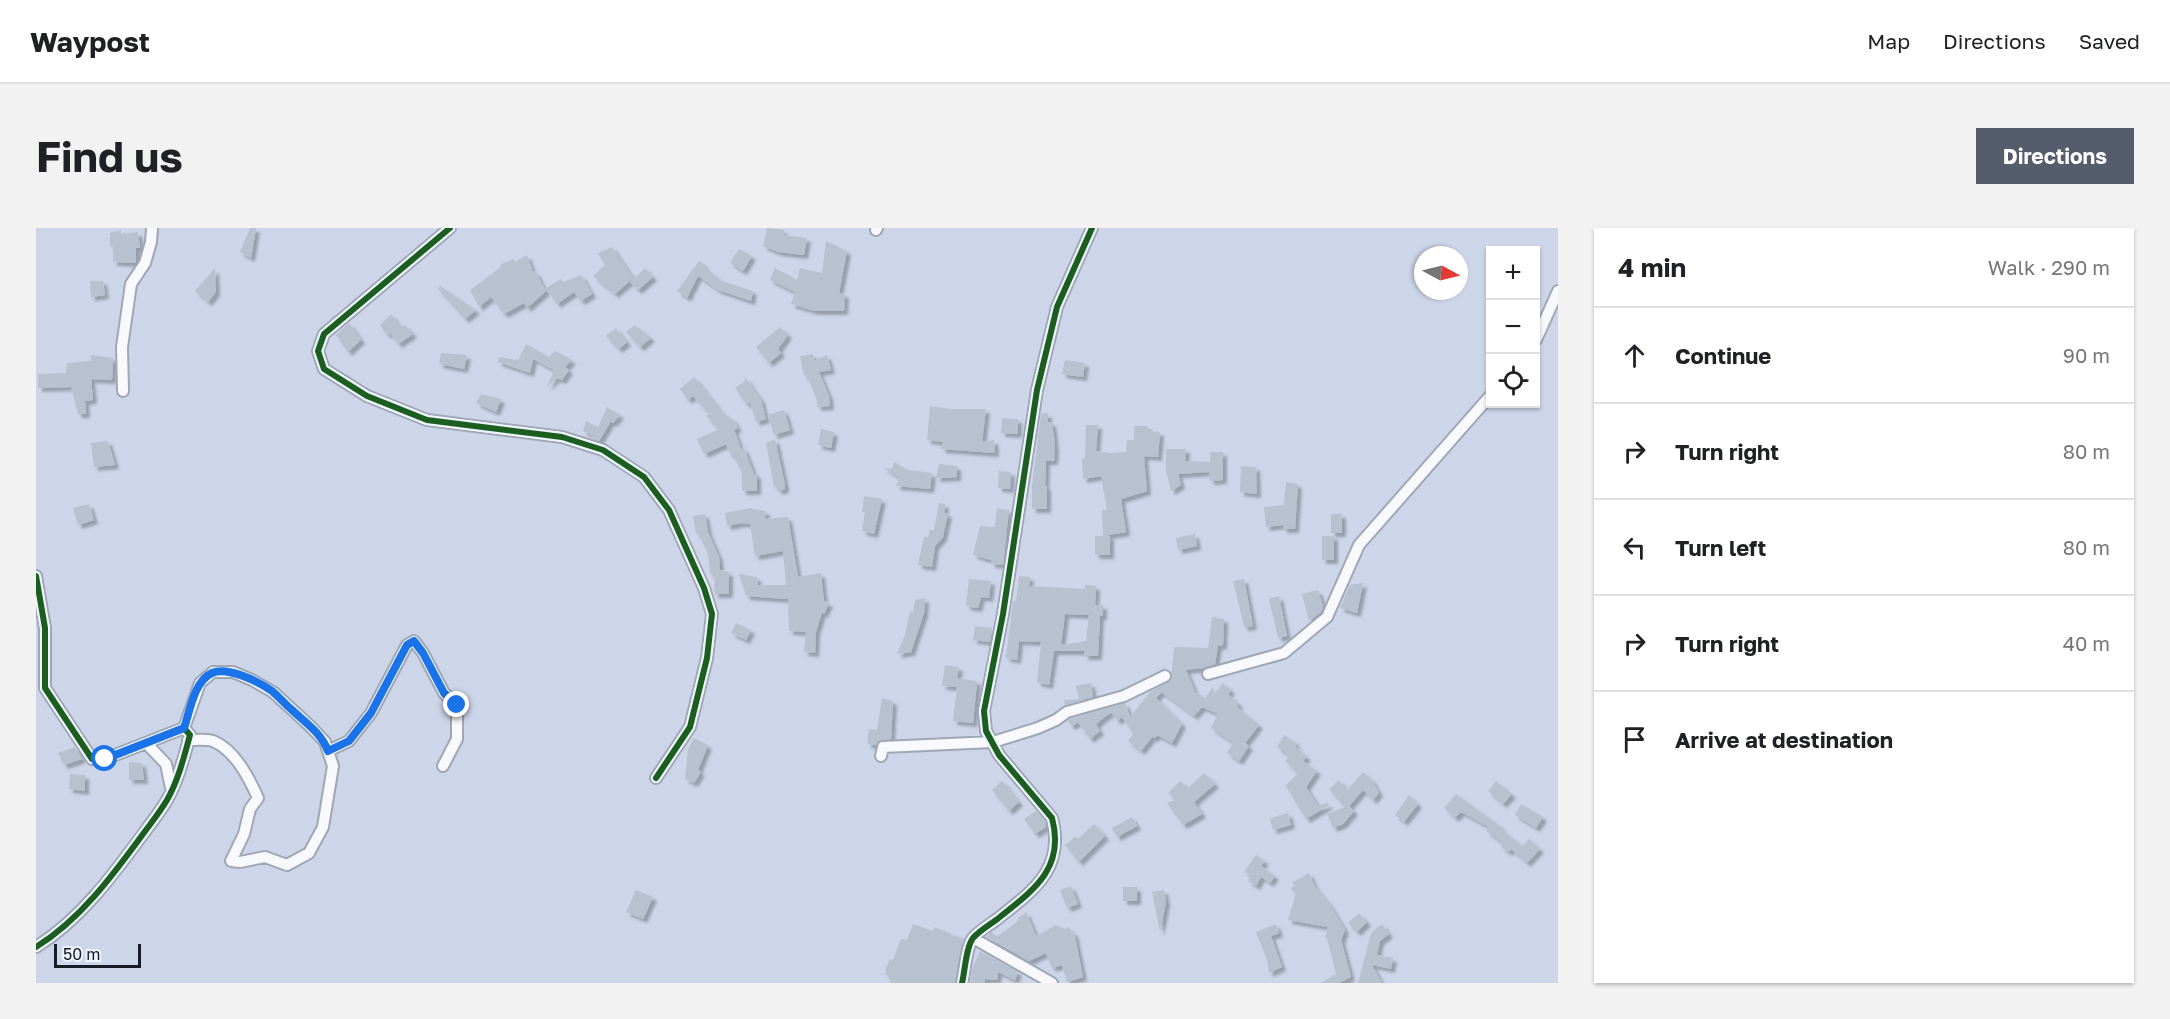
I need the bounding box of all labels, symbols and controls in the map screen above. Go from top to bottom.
text: Waypost [30,25,150,58]
text: Map [1867,28,1910,54]
text: Directions [1943,28,2046,54]
text: Saved [2079,28,2140,54]
button: Directions [1976,128,2134,184]
text: Find us [36,131,183,181]
north arrow [1414,246,1468,300]
map controls [1486,246,1540,408]
button: + [1486,246,1540,300]
text: 4 min [1618,252,1686,283]
text: Walk · 290 m [1988,255,2110,279]
button: − [1486,300,1540,354]
icon: ahead [1618,339,1651,372]
text: Continue [1675,342,1771,369]
text: 90 m [2063,343,2110,367]
button: locate [1486,354,1540,408]
icon: right [1618,435,1651,468]
text: Turn right [1675,438,1779,465]
text: 80 m [2063,439,2110,463]
icon: left [1618,531,1651,564]
text: Turn left [1675,534,1766,561]
text: 80 m [2063,535,2110,559]
icon: right [1618,627,1651,660]
text: Turn right [1675,630,1779,657]
text: 40 m [2063,631,2110,655]
route end [443,691,469,717]
icon: arrive [1618,723,1651,756]
text: Arrive at destination [1675,726,1893,753]
route start [91,745,117,771]
scale bar [54,941,141,968]
text: 50 m [63,944,100,964]

